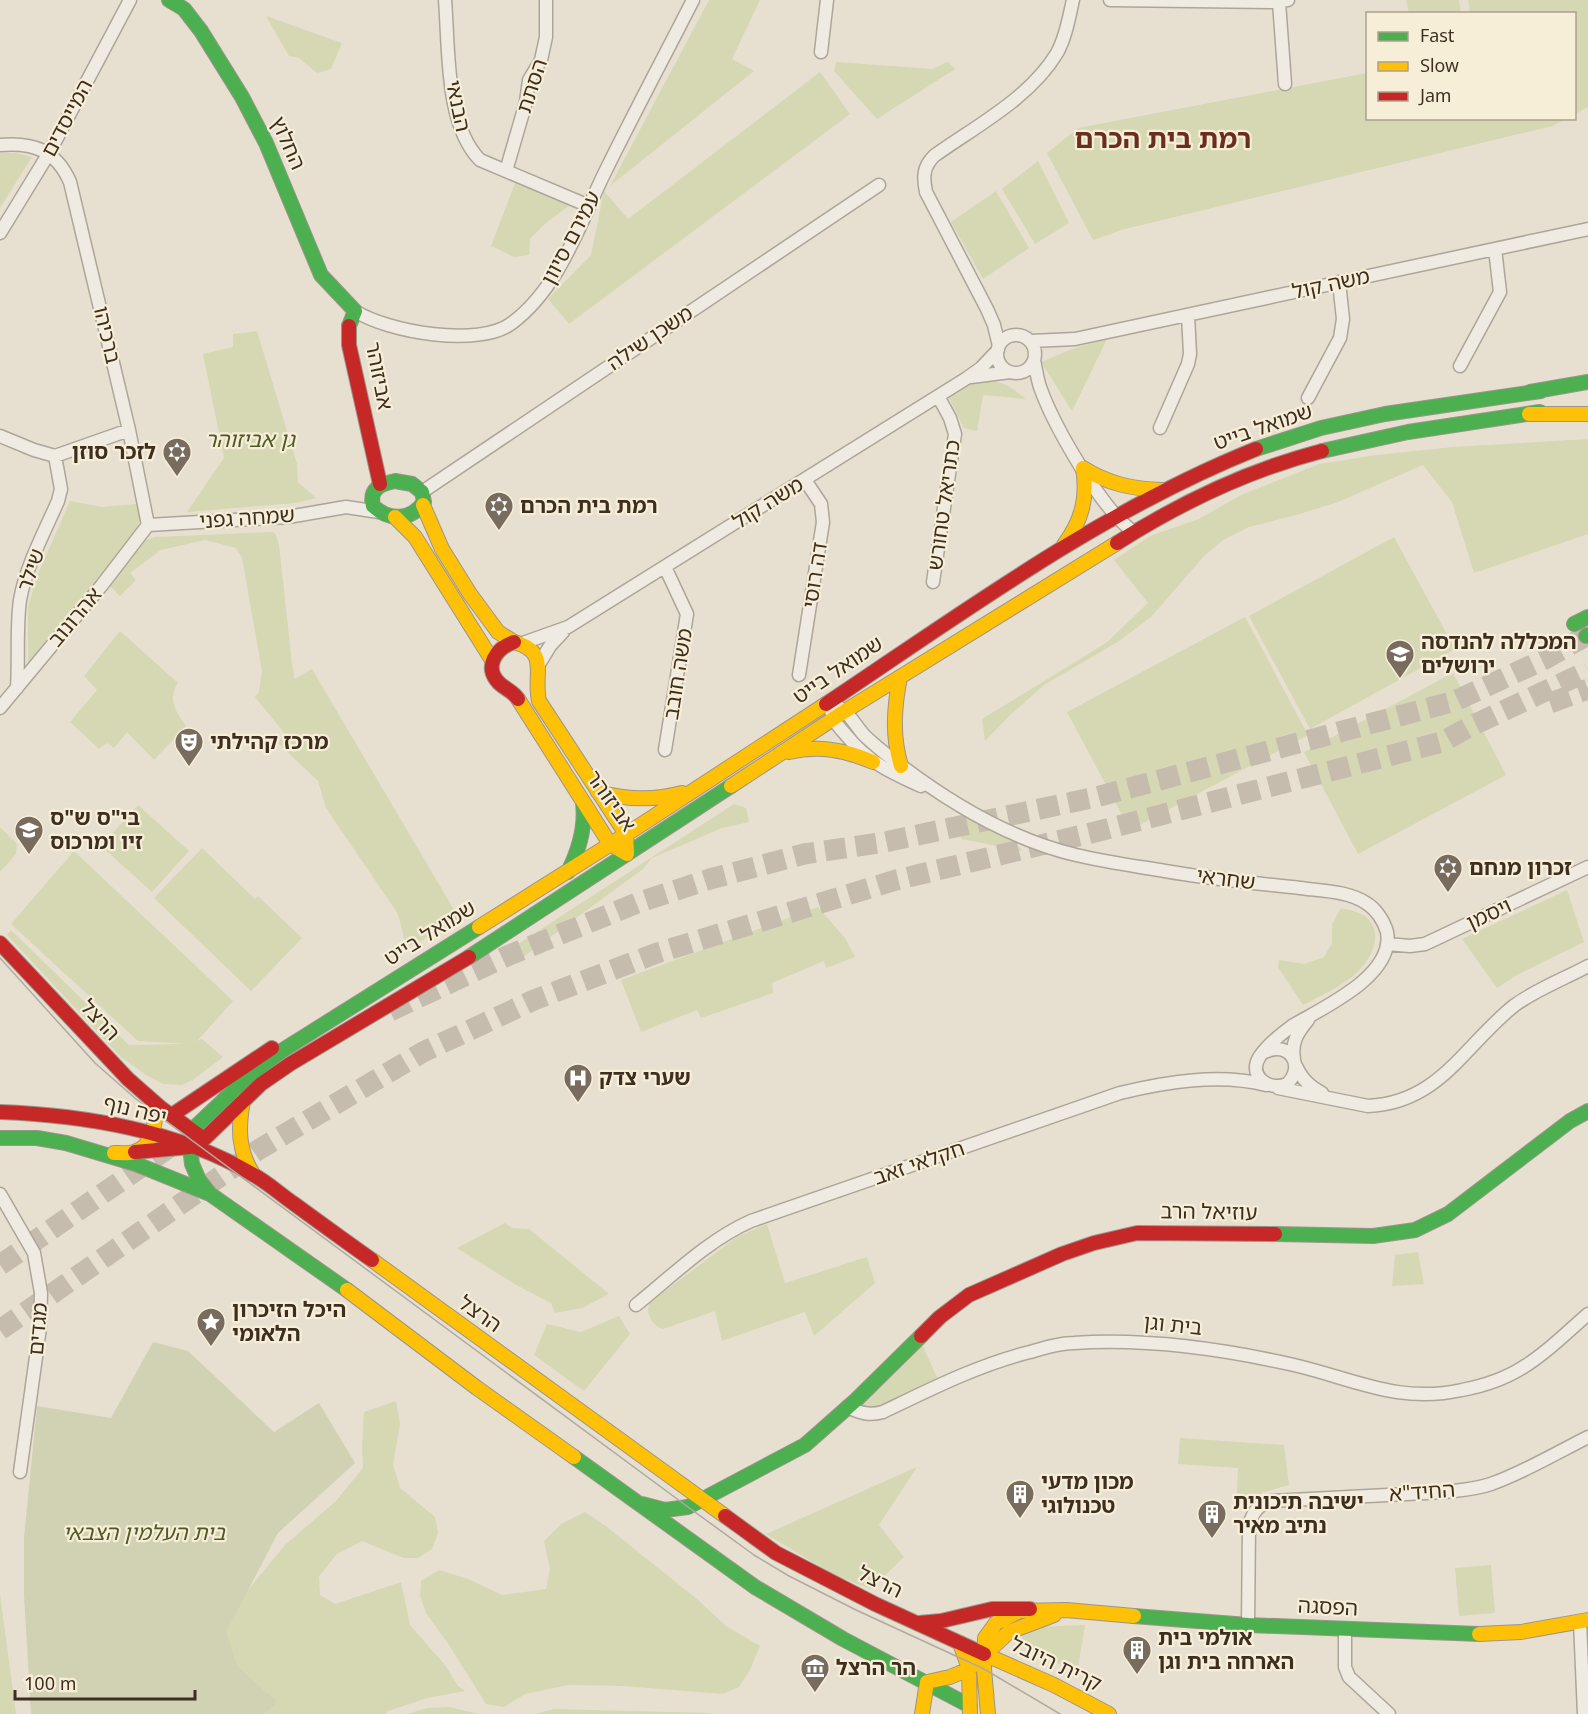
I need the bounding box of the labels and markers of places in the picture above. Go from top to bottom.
synagogue icon: לזכר סוזן [161,436,193,478]
place label: לזכר סוזן [72,437,156,465]
synagogue icon: רמת בית הכרם [483,490,515,532]
place label: רמת בית הכרם [520,491,658,519]
place label: המכללה להנדסה ירושלים [1421,627,1577,679]
school or university icon: המכללה להנדסה ירושלים [1384,638,1416,680]
theatre icon: מרכז קהילתי [173,726,205,768]
place label: מרכז קהילתי [210,727,329,755]
place label: בי"ס ש"ס זיו ומרכוס [50,803,143,855]
school or university icon: בי"ס ש"ס זיו ומרכוס [13,814,45,856]
synagogue icon: זכרון מנחם [1432,852,1464,894]
place label: זכרון מנחם [1469,853,1572,881]
hospital icon: שערי צדק [562,1062,594,1104]
place label: שערי צדק [599,1063,691,1091]
place label: היכל הזיכרון הלאומי [232,1295,346,1347]
place icon: היכל הזיכרון הלאומי [195,1306,227,1348]
place label: מכון מדעי טכנולוגי [1041,1467,1134,1519]
building icon: מכון מדעי טכנולוגי [1004,1478,1036,1520]
place label: ישיבה תיכונית נתיב מאיר [1233,1487,1364,1539]
building icon: ישיבה תיכונית נתיב מאיר [1196,1498,1228,1540]
place label: אולמי בית הארחה בית וגן [1158,1623,1294,1675]
building icon: אולמי בית הארחה בית וגן [1121,1634,1153,1676]
museum icon: הר הרצל [799,1652,831,1694]
place label: הר הרצל [836,1653,916,1681]

